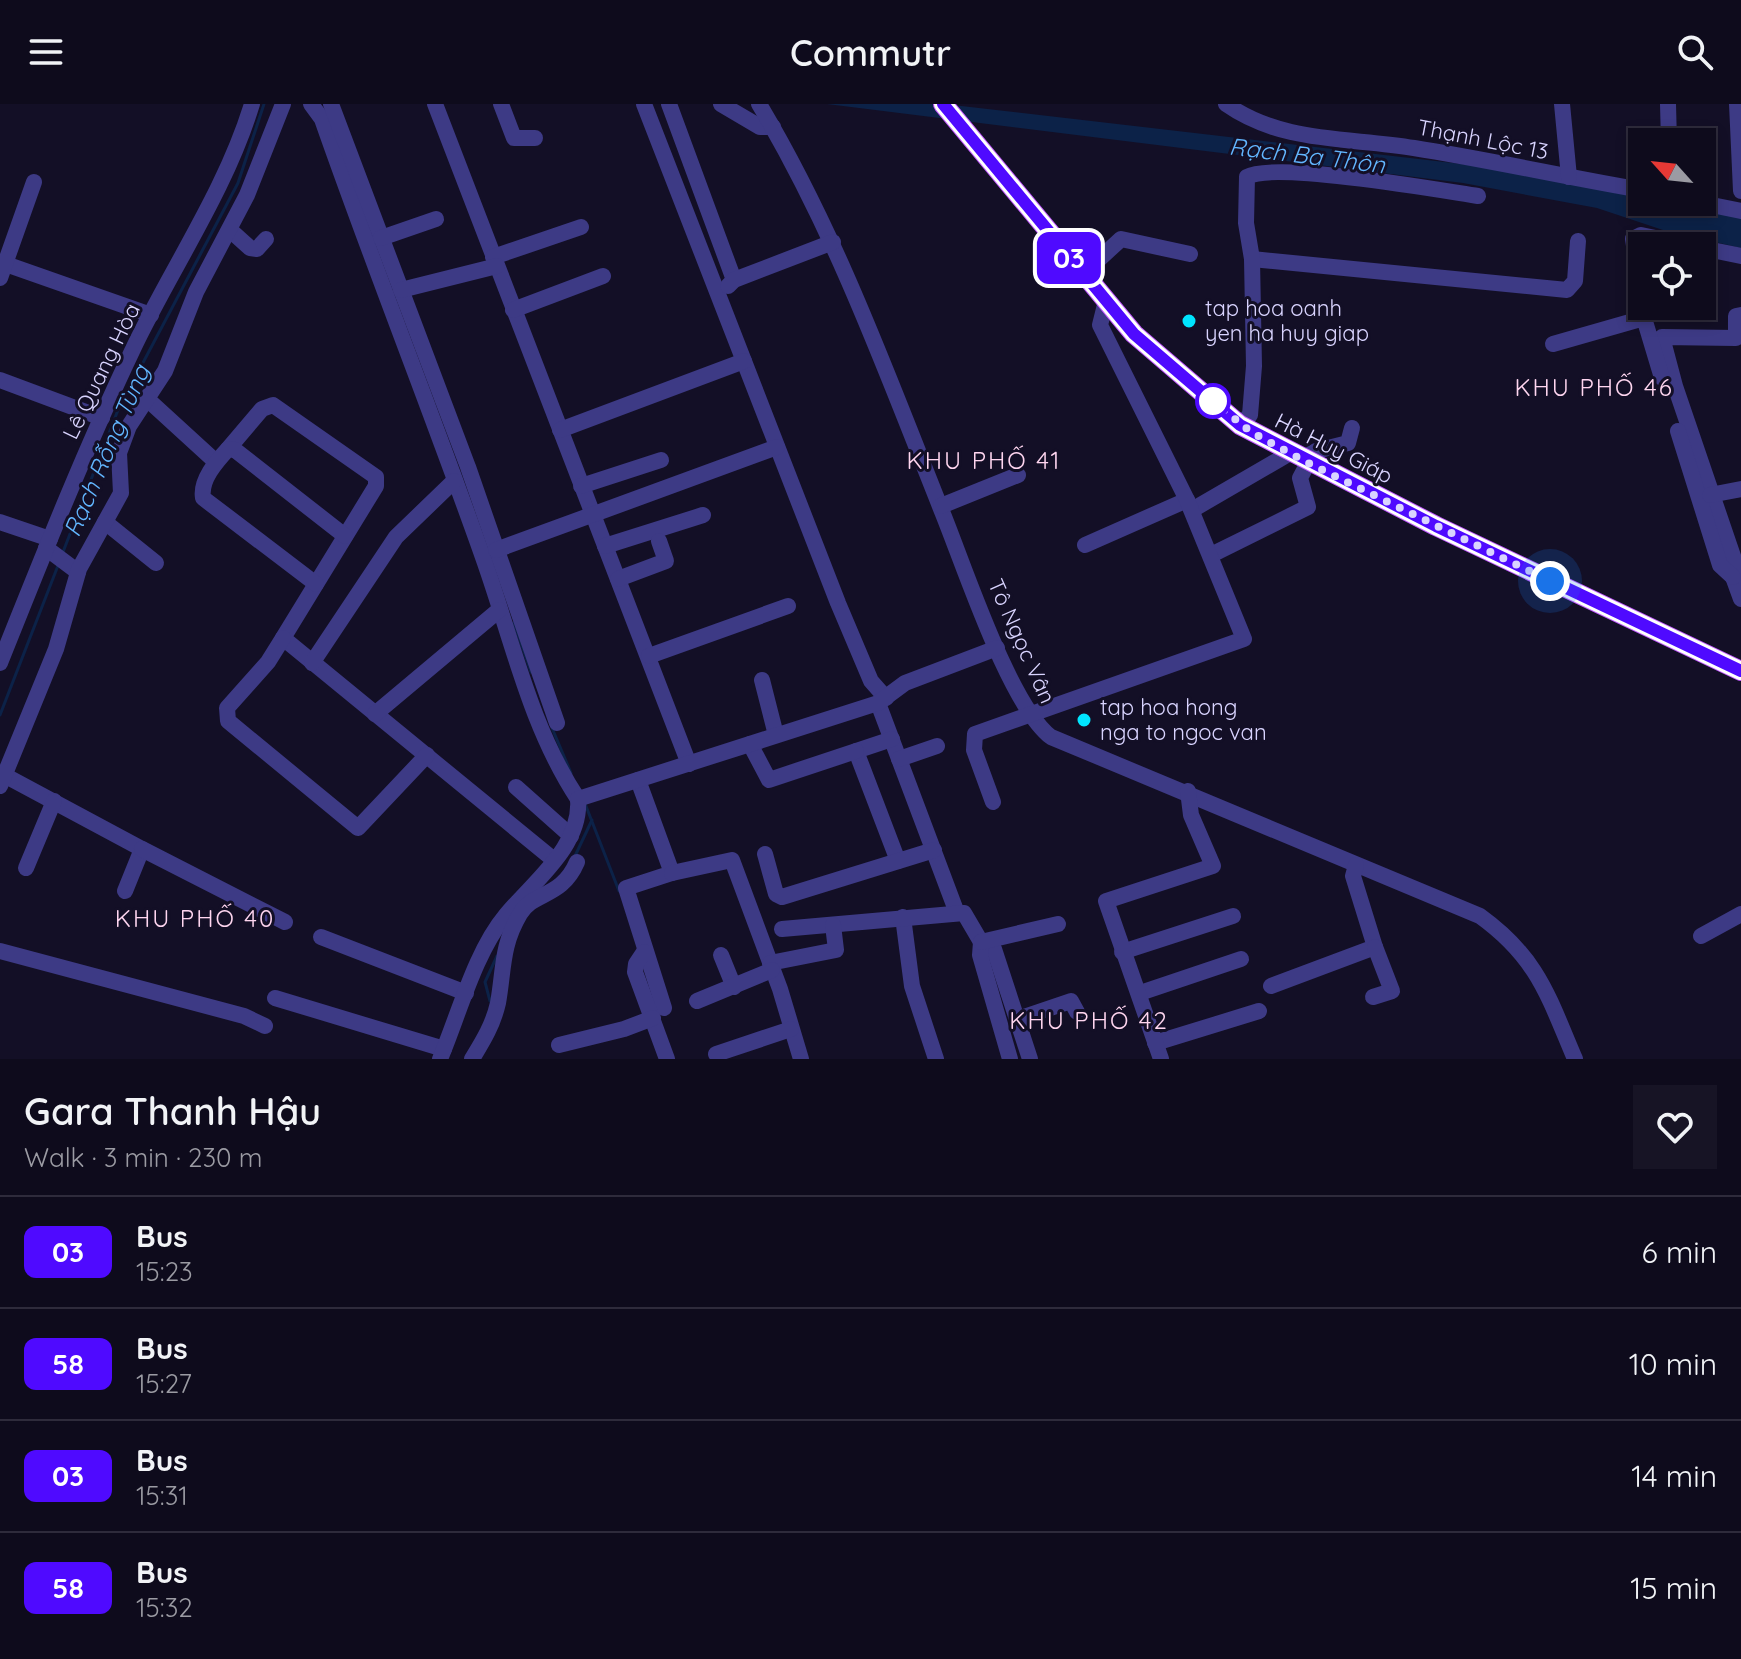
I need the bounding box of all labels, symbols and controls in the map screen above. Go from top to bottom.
icon: menu [24,30,68,74]
text: Commutr [790,30,951,75]
icon: search [1673,30,1717,74]
street label: Thạnh Lộc 13 [1415,113,1551,165]
north arrow [1628,128,1716,216]
map controls [1628,128,1716,320]
water label: Rạch Ba Thôn [1228,131,1388,180]
line badge: 03 [1033,232,1105,284]
button: locate [1628,232,1716,320]
text: 03 [1053,240,1085,275]
place label: tap hoa oanh yen ha huy giap [1205,294,1369,347]
street label: Lê Quang Hòa [56,298,146,444]
marker: tap hoa oanh yen ha huy giap [1180,312,1198,330]
water label: Rạch Rỗng Tùng [56,358,157,541]
district label: KHU PHỐ 46 [1514,372,1674,402]
unlabelled marker [1196,384,1230,418]
street label: Hà Huy Giáp [1270,406,1398,490]
district label: KHU PHỐ 41 [906,445,1062,475]
your location [1530,561,1570,601]
street label: Tô Ngọc Vân [982,574,1062,708]
place label: tap hoa hong nga to ngoc van [1100,693,1267,746]
marker: tap hoa hong nga to ngoc van [1075,711,1093,729]
district label: KHU PHỐ 40 [115,903,275,933]
district label: KHU PHỐ 42 [1009,1005,1169,1035]
button: heart [1633,1085,1717,1169]
text: Gara Thanh Hậu [24,1087,321,1135]
text: Walk · 3 min · 230 m [24,1141,262,1174]
text: Bus [136,1217,188,1255]
text: 6 min [1642,1233,1717,1271]
text: 03 [52,1234,84,1269]
text: 15:23 [136,1255,193,1288]
text: Bus [136,1329,188,1367]
text: 10 min [1629,1345,1717,1383]
text: 58 [52,1346,84,1381]
text: 15:27 [136,1367,192,1400]
text: Bus [136,1441,188,1479]
text: 14 min [1631,1457,1717,1495]
text: 03 [52,1458,84,1493]
text: 15:31 [136,1479,188,1512]
text: Bus [136,1553,188,1591]
text: 15 min [1630,1569,1717,1607]
text: 58 [52,1570,84,1605]
text: 15:32 [136,1591,193,1624]

